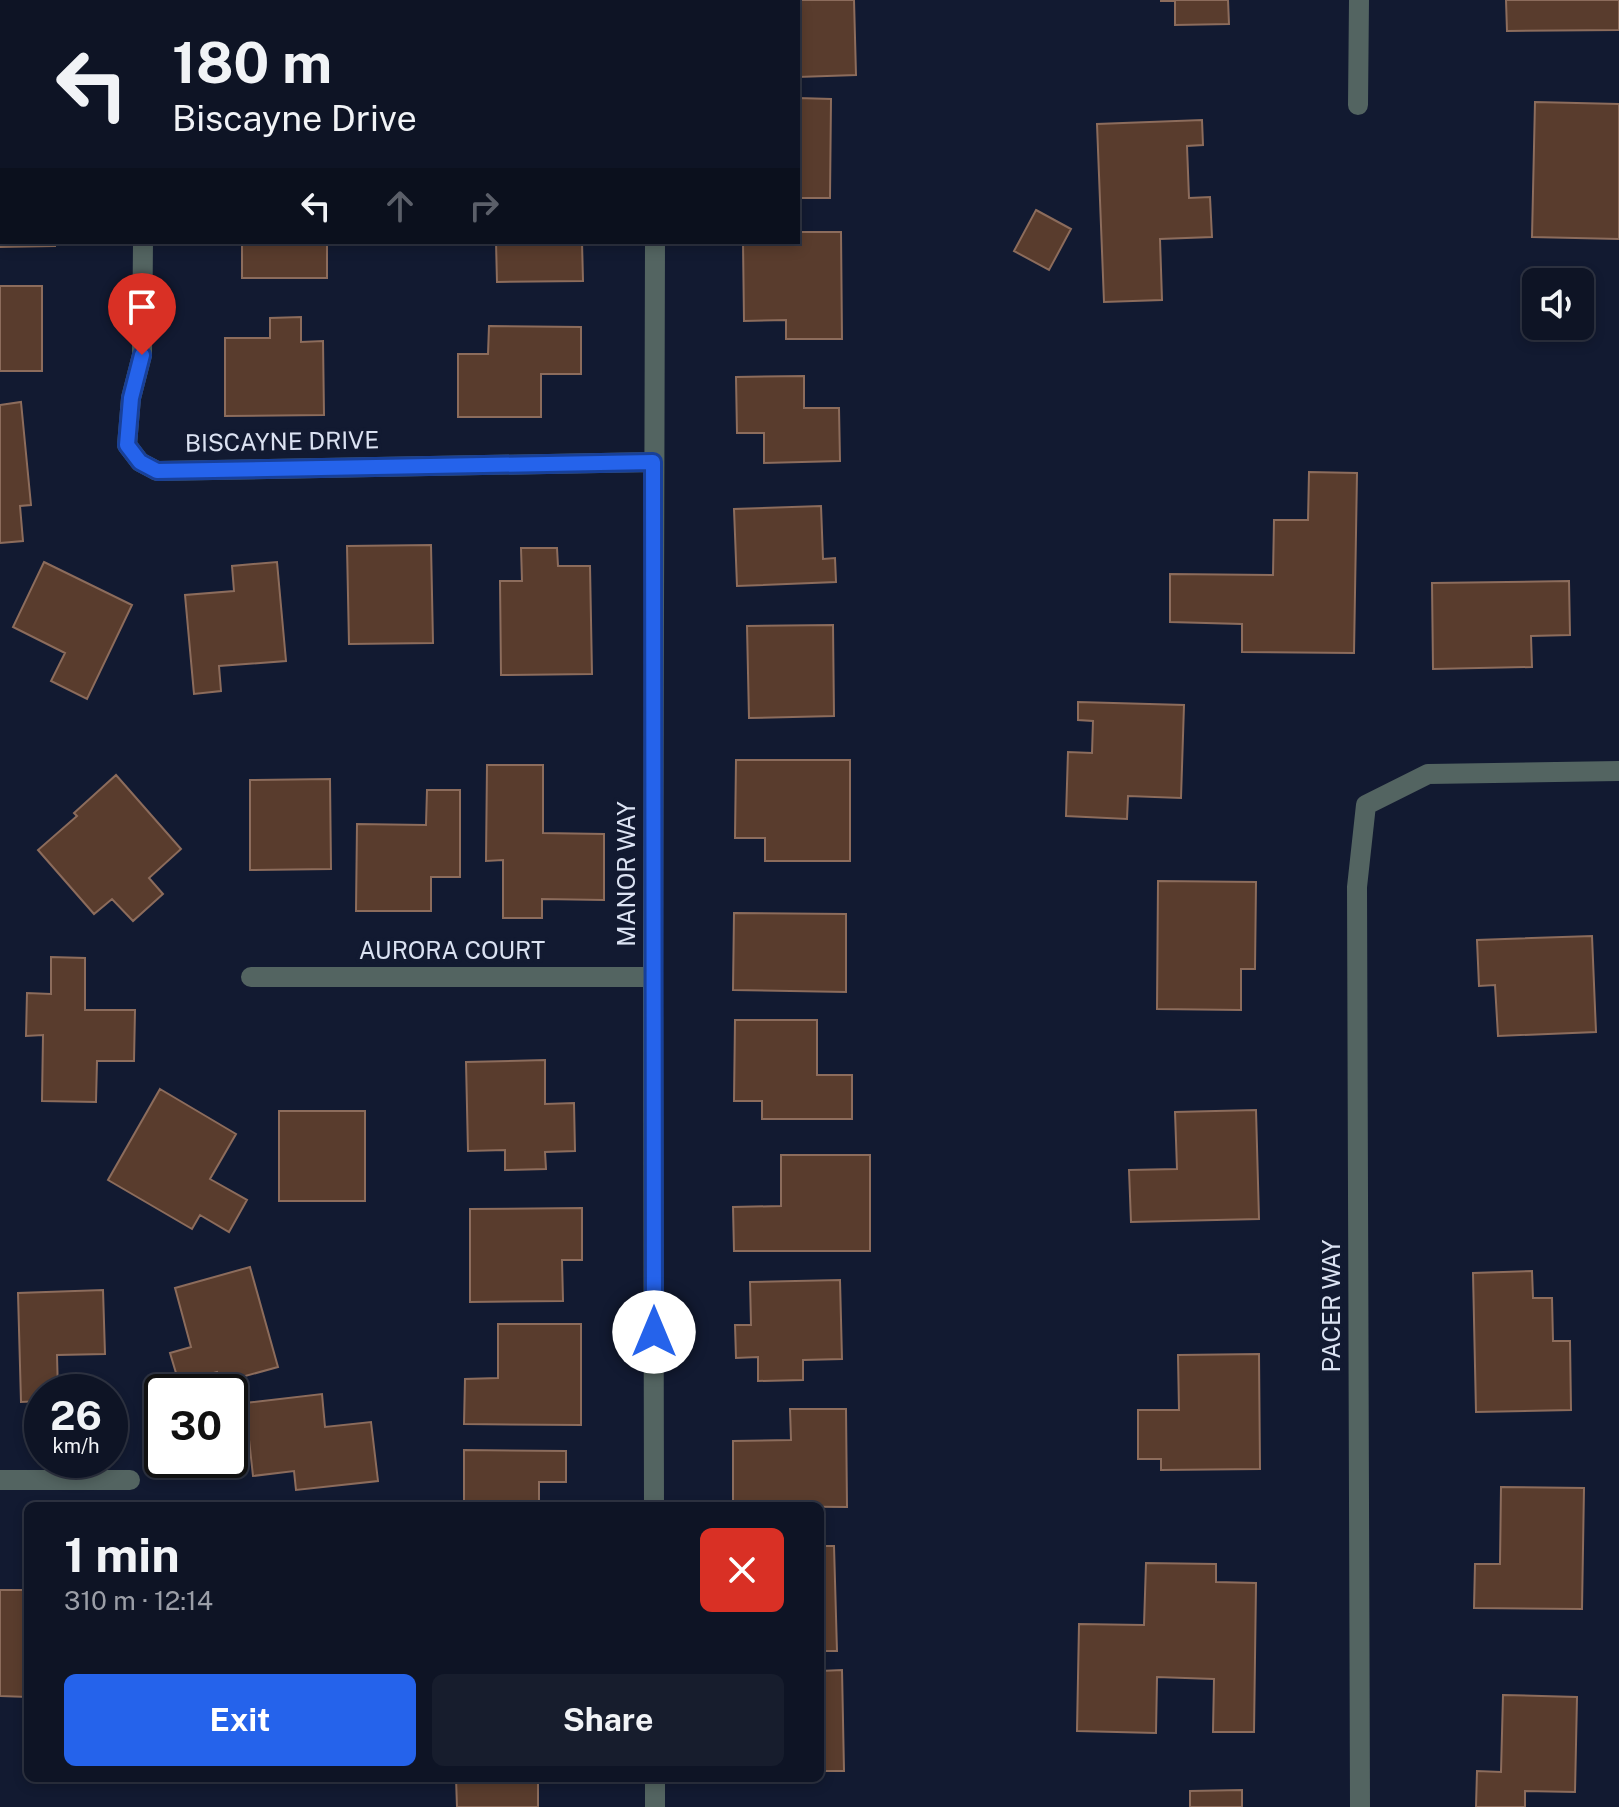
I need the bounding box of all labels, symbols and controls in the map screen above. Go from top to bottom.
text: 180 m [172,30,332,96]
icon: left [40,32,144,136]
text: Biscayne Drive [172,97,417,139]
icon: left [294,184,338,228]
icon: ahead [378,184,422,228]
icon: right [462,184,506,228]
map controls [1522,268,1594,340]
button: sound [1522,268,1594,340]
pin [108,273,176,355]
icon: arrive [120,285,164,329]
street label: BISCAYNE DRIVE [185,425,379,457]
street label: MANOR WAY [612,801,640,947]
street label: AURORA COURT [359,936,545,964]
street label: PACER WAY [1317,1239,1345,1373]
position arrow [612,1290,696,1374]
speed limit sign: 30 [144,1374,248,1478]
text: 26 [50,1392,102,1439]
text: km/h [52,1434,100,1458]
text: 1 min [64,1526,180,1583]
button: close [700,1528,784,1612]
text: 310 m · 12:14 [64,1585,213,1616]
button: Exit [64,1674,416,1766]
button: Share [432,1674,784,1766]

